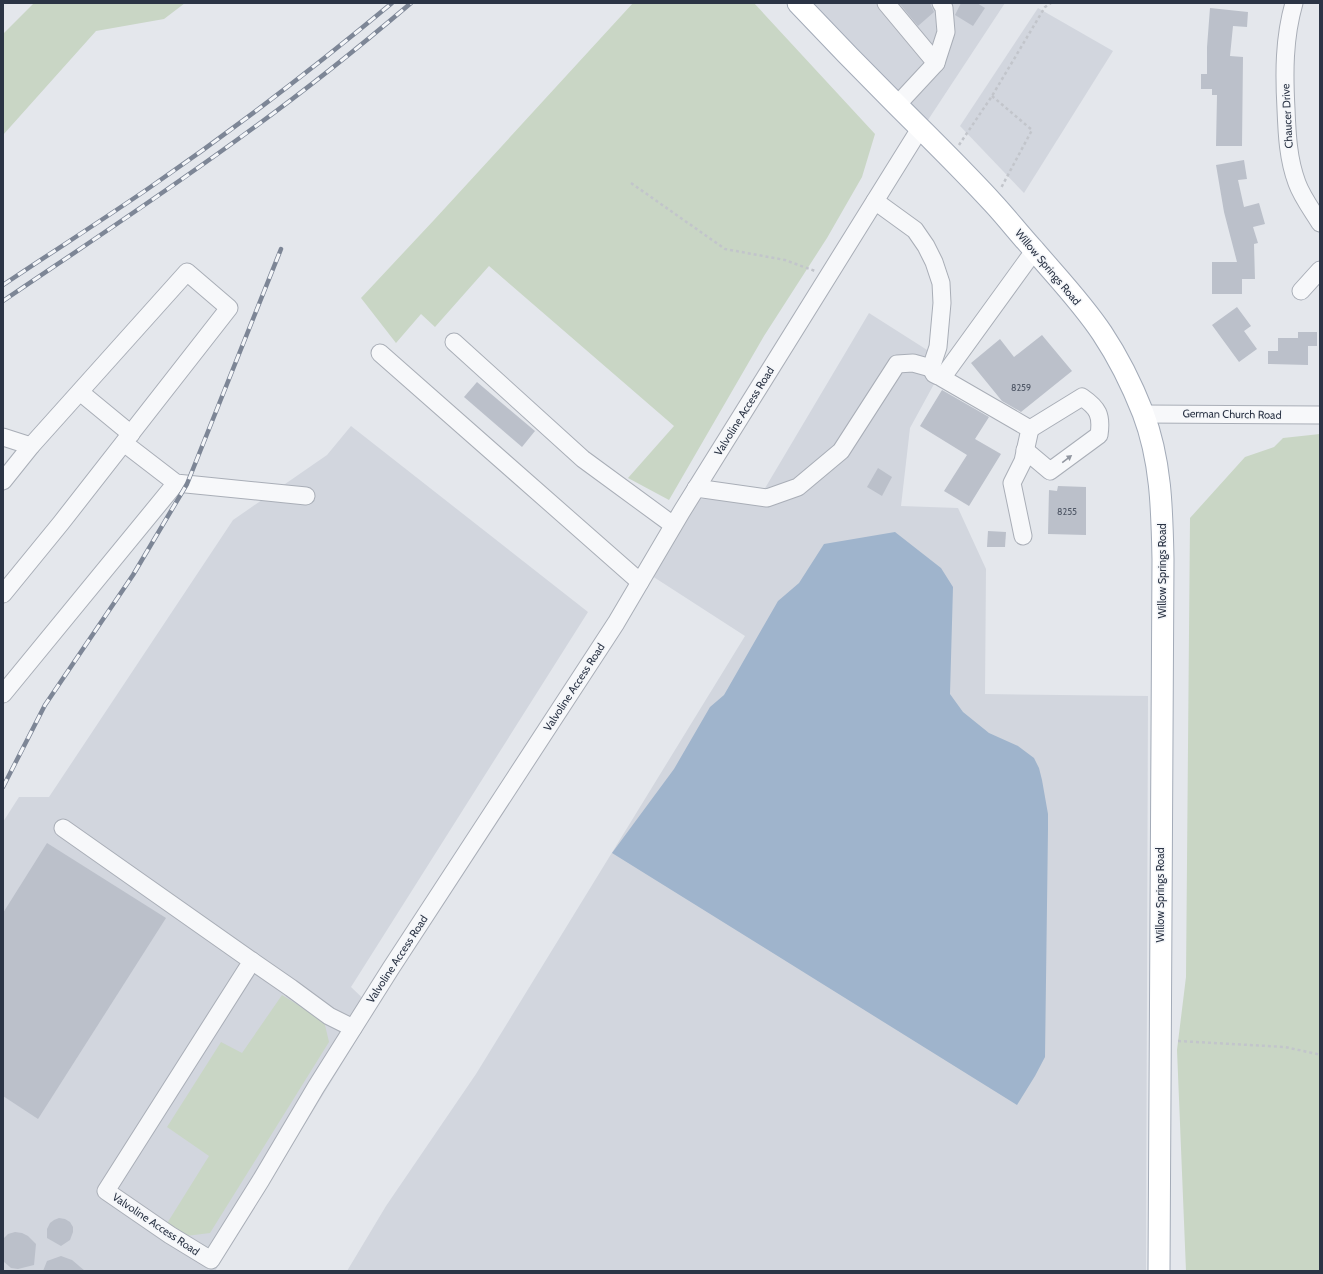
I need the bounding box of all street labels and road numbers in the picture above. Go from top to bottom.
street label: Chaucer Drive [1278,83,1296,149]
street label: Willow Springs Road [1012,226,1084,308]
street label: Valvoline Access Road [711,364,777,458]
street label: German Church Road [1182,406,1282,422]
street label: Willow Springs Road [1155,523,1169,619]
street label: Valvoline Access Road [540,640,608,734]
street label: Willow Springs Road [1153,847,1167,943]
street label: Valvoline Access Road [363,912,431,1006]
street label: Valvoline Access Road [110,1190,202,1258]

